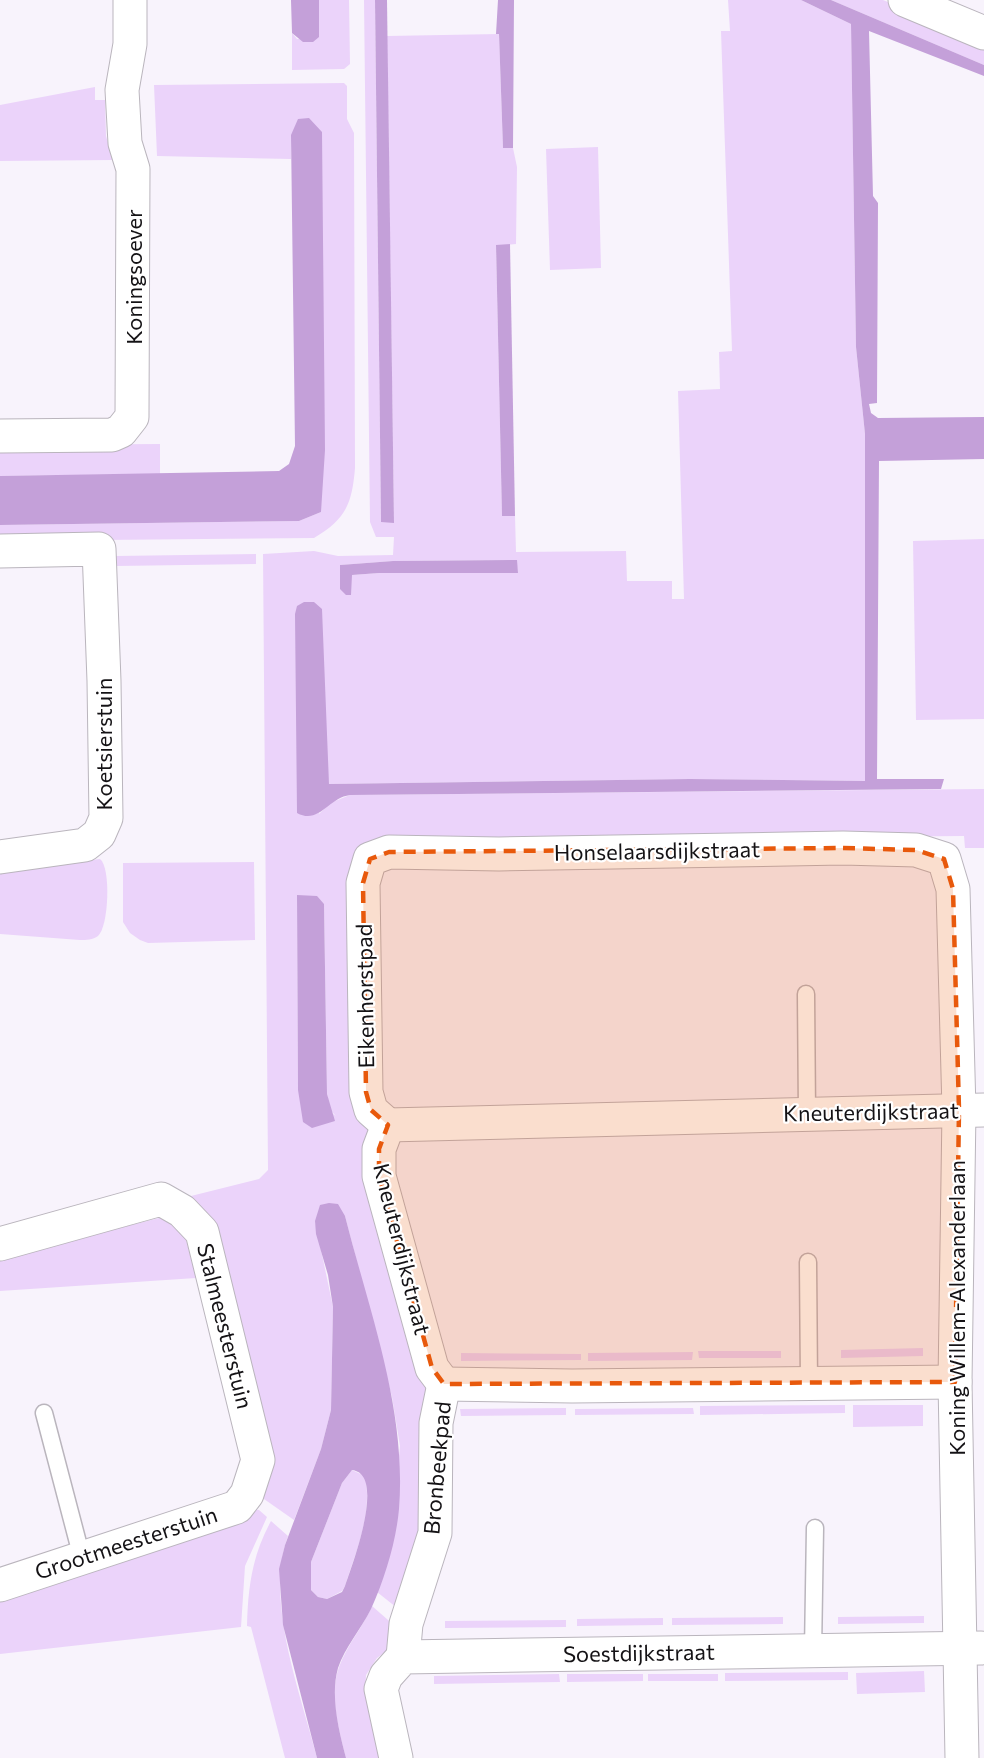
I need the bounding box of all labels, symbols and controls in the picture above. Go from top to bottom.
street label: Koningsoever [120,209,147,345]
street label: Koetsierstuin [90,678,117,810]
street label: Honselaarsdijkstraat [554,835,760,866]
street label: Eikenhorstpad [350,923,379,1069]
street label: Kneuterdijkstraat [783,1096,959,1127]
street label: Kneuterdijkstraat [368,1160,437,1337]
street label: Koning Willem-Alexanderlaan [943,1160,970,1456]
street label: Stalmeesterstuin [192,1240,259,1411]
street label: Bronbeekpad [417,1400,456,1536]
street label: Grootmeesterstuin [31,1500,221,1585]
street label: Soestdijkstraat [563,1638,715,1667]

